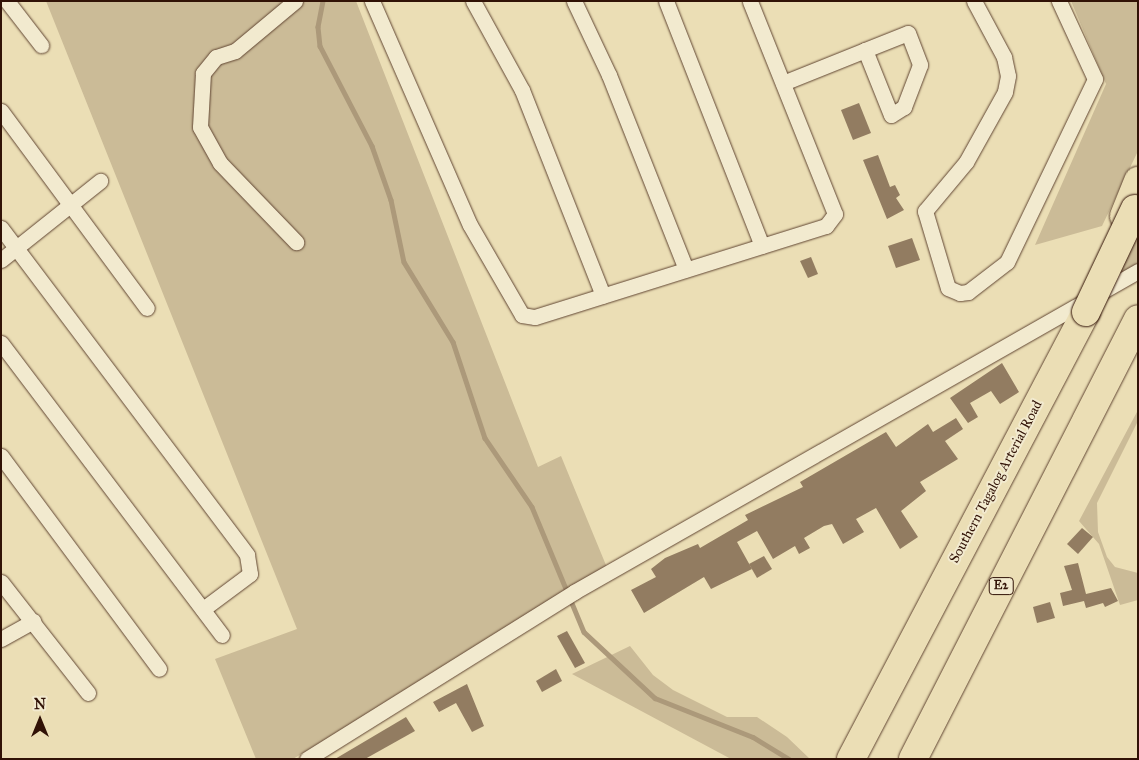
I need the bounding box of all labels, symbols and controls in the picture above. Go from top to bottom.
street label: Southern Tagalog Arterial Road [946,398,1046,566]
road number: E2 [988,576,1014,596]
north arrow [15,695,65,745]
text: N [34,696,46,713]

